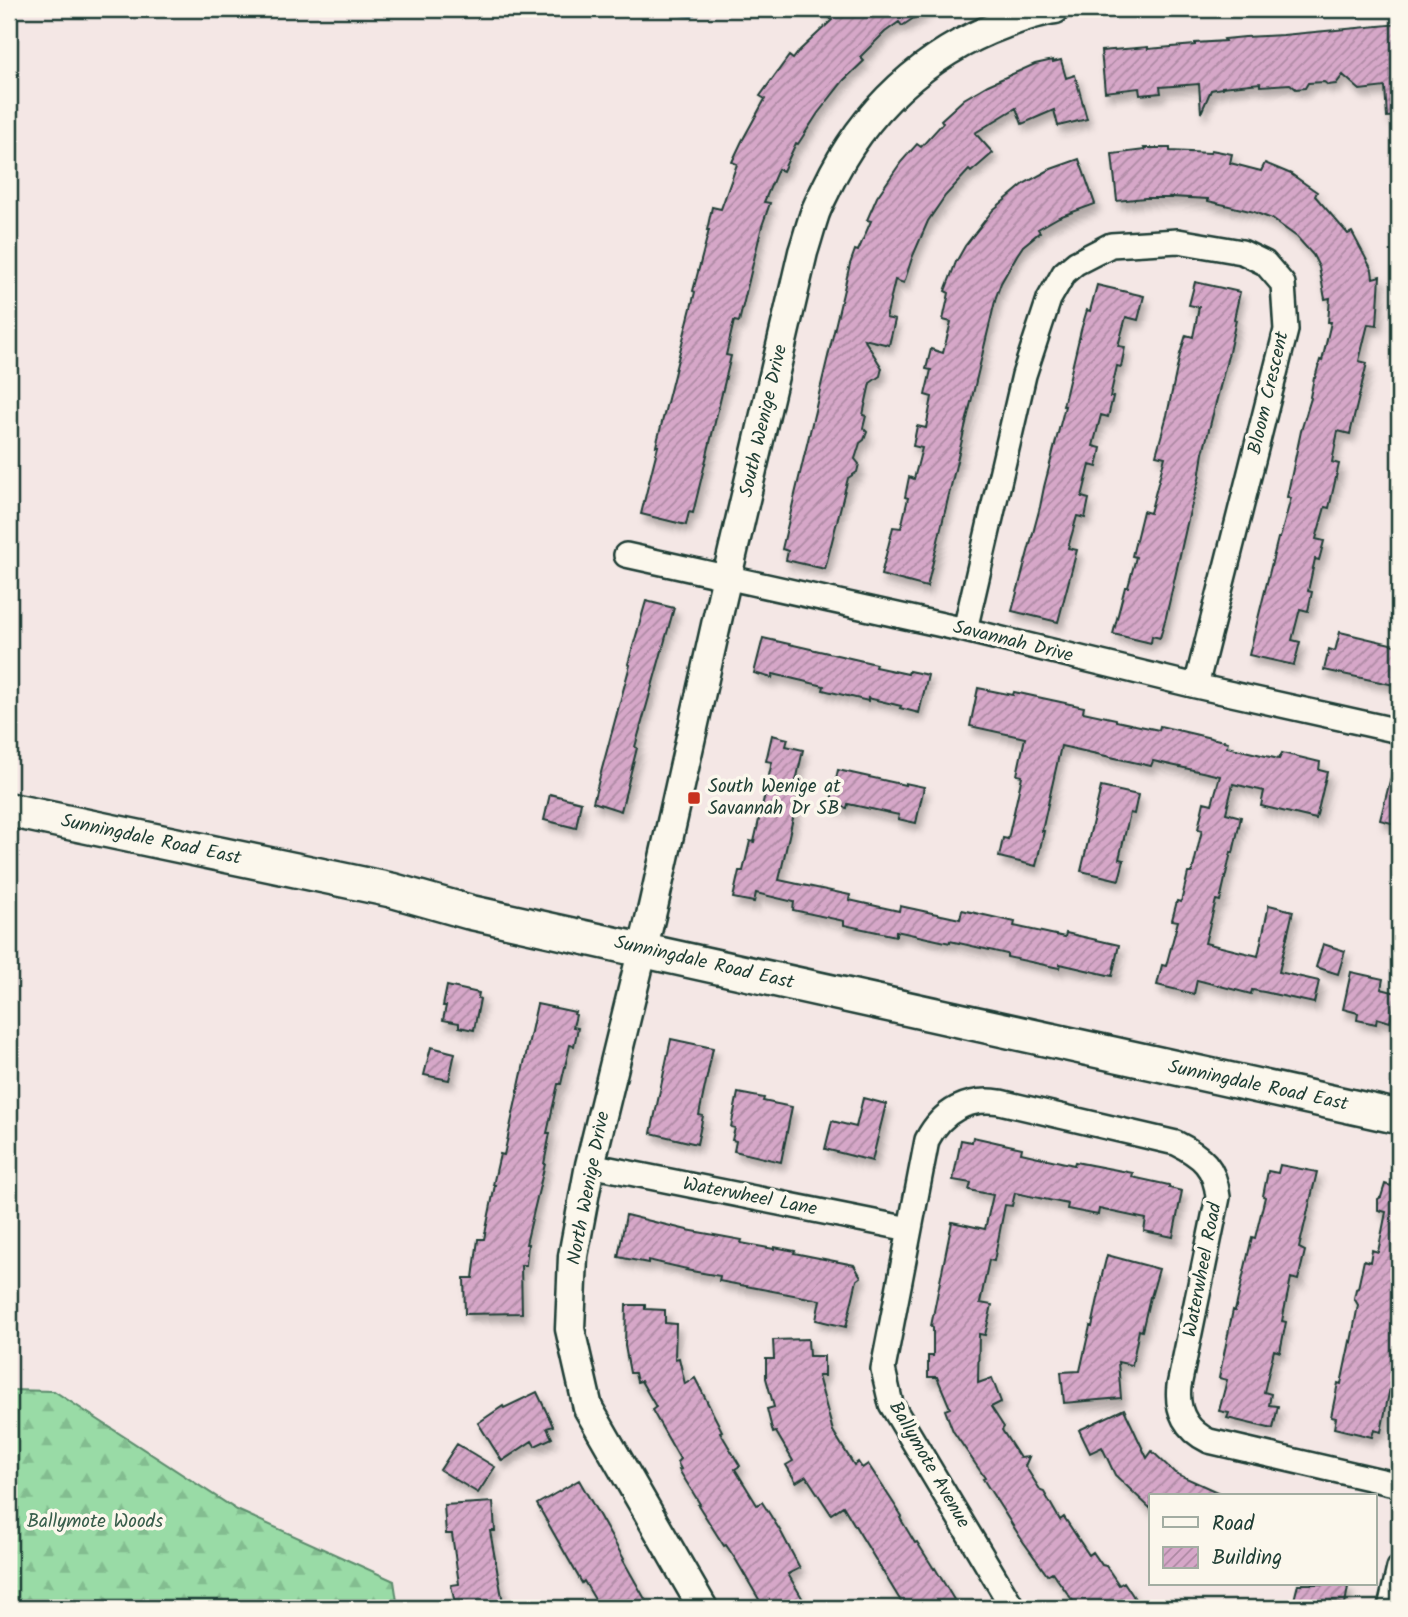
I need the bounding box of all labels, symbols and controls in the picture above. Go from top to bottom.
street label: Bloom Crescent [1240,328,1298,458]
street label: South Wenige Drive [732,341,796,500]
street label: Savannah Drive [950,613,1077,671]
place label: South Wenige at Savannah Dr SB [708,772,841,824]
marker: South Wenige at Savannah Dr SB [686,790,702,806]
street label: Sunningdale Road East [58,806,245,874]
street label: Sunningdale Road East [611,928,797,998]
street label: Sunningdale Road East [1165,1052,1352,1120]
street label: North Wenige Drive [559,1108,619,1267]
street label: Waterwheel Lane [680,1169,820,1225]
street label: Waterwheel Road [1175,1200,1231,1340]
street label: Ballymote Avenue [880,1396,978,1535]
legend [1149,1494,1376,1586]
park label: Ballymote Woods [27,1507,163,1537]
text: Road [1212,1508,1255,1541]
text: Building [1212,1542,1282,1575]

